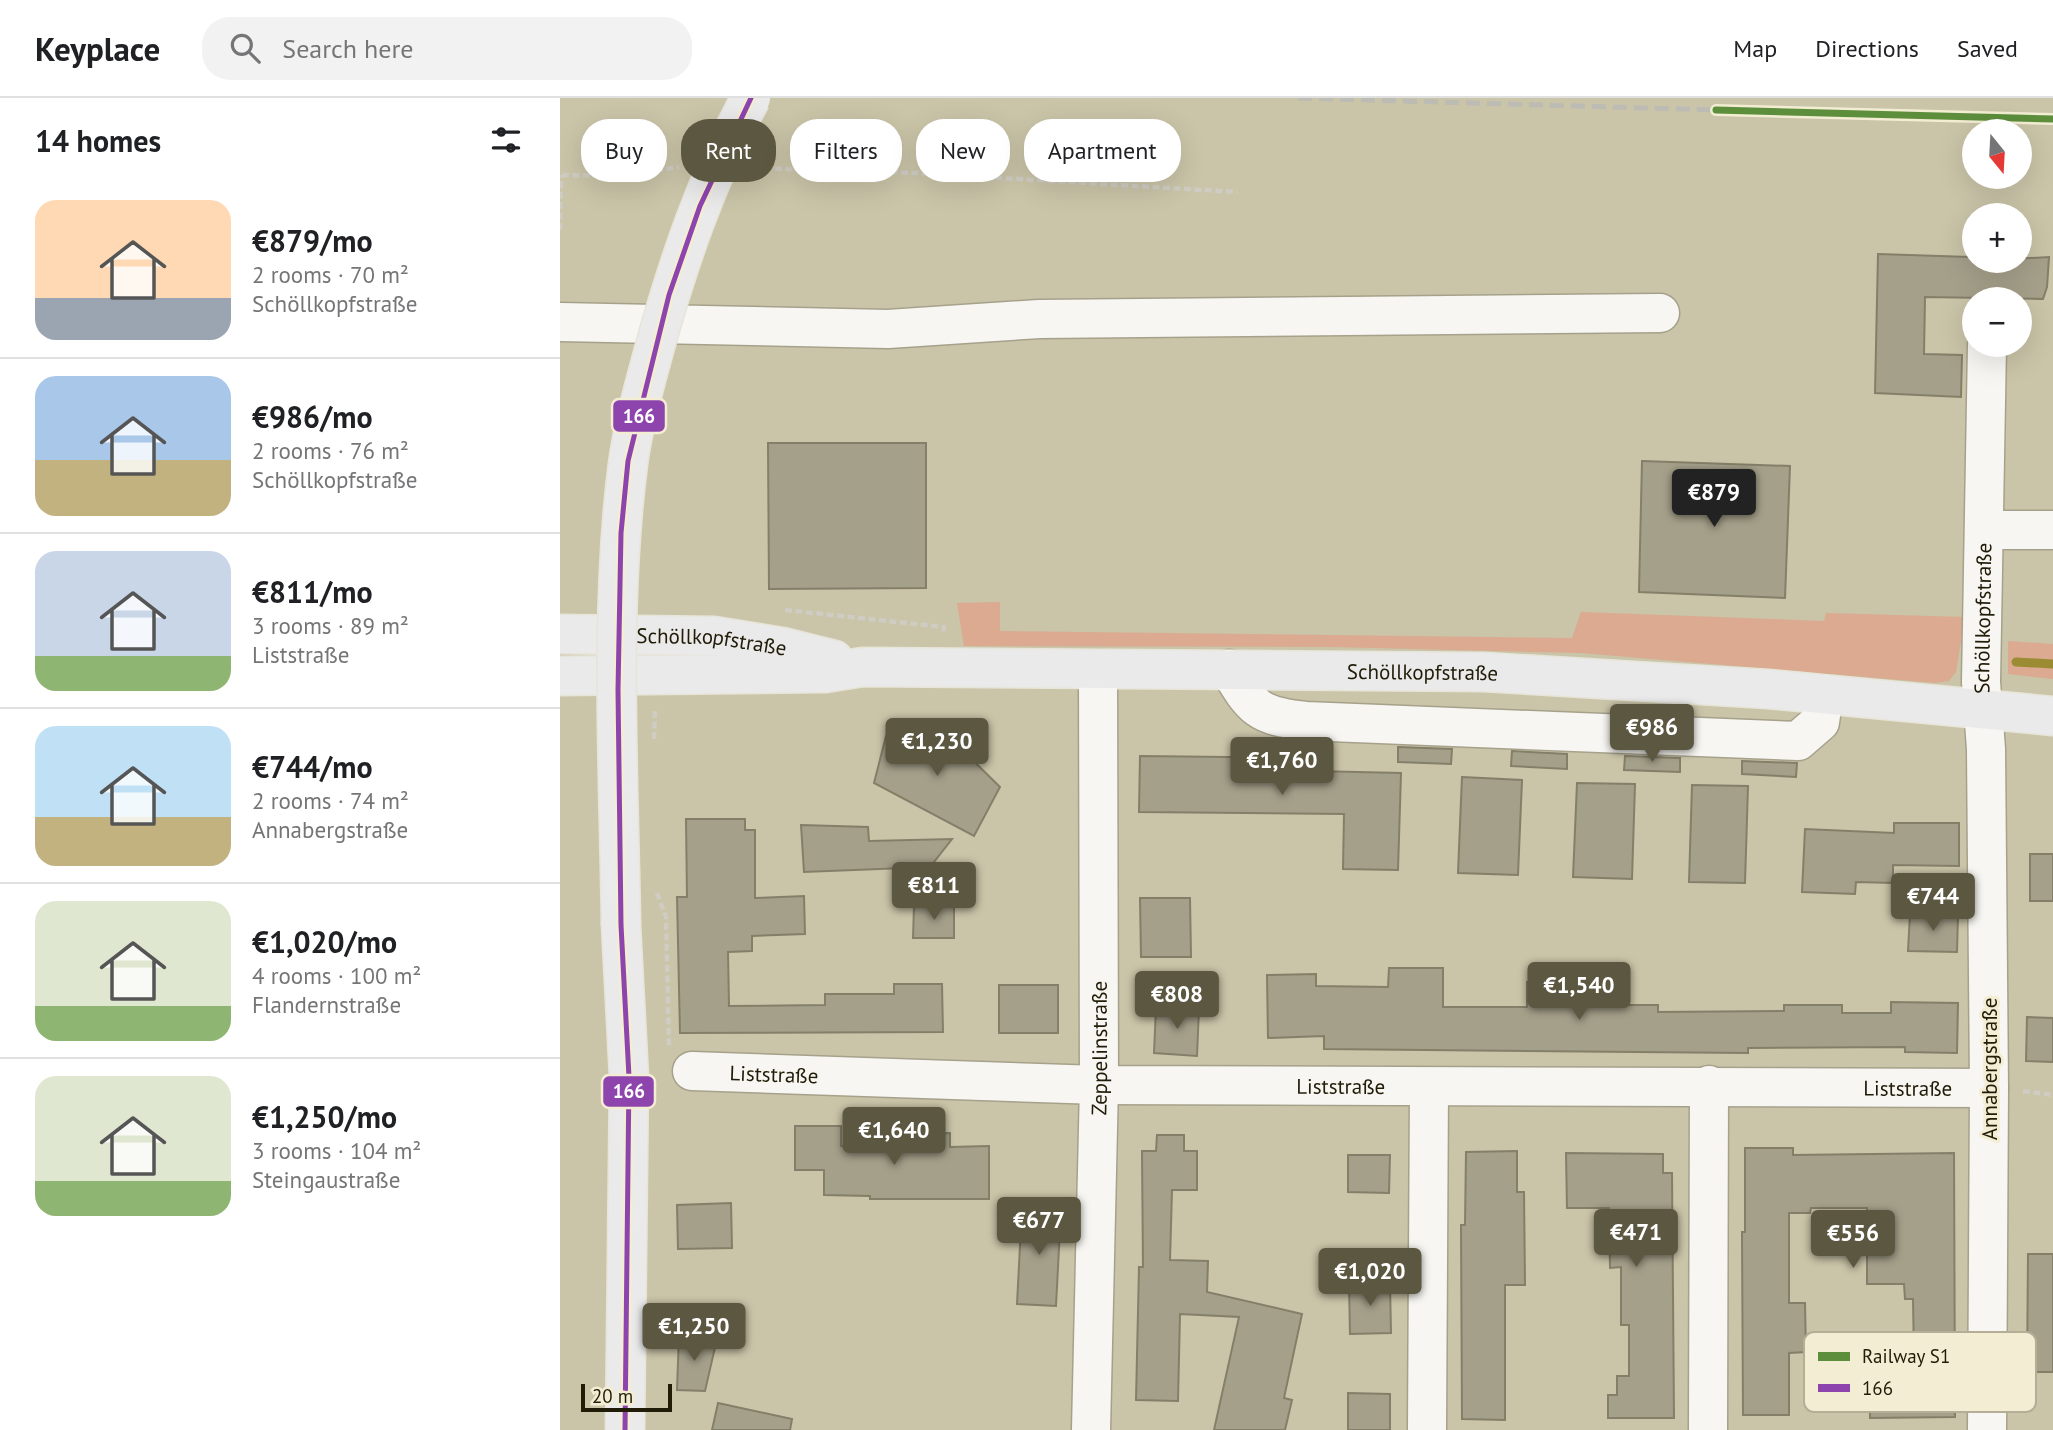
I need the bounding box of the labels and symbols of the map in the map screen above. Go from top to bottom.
north arrow [1962,119,2032,189]
line badge: 166 [612,399,666,433]
text: 166 [623,404,655,428]
pin: €879 [1673,470,1755,529]
street label: Schöllkopfstraße [1967,542,1997,695]
street label: Schöllkopfstraße [636,621,789,661]
street label: Schöllkopfstraße [1347,657,1499,686]
pin: €986 [1611,704,1693,764]
pin: €1,230 [880,718,994,778]
pin: €1,760 [1225,738,1339,797]
pin: €811 [893,862,975,922]
pin: €744 [1892,874,1974,933]
pin: €1,540 [1522,962,1636,1022]
pin: €808 [1136,972,1218,1031]
street label: Zeppelinstraße [1085,981,1113,1116]
street label: Annabergstraße [1976,998,2003,1140]
street label: Liststraße [729,1059,819,1089]
street label: Liststraße [1296,1072,1385,1099]
street label: Liststraße [1863,1074,1952,1101]
line badge: 166 [602,1075,655,1108]
text: 166 [613,1079,645,1103]
pin: €1,640 [837,1108,951,1167]
pin: €677 [998,1198,1080,1257]
pin: €471 [1595,1210,1677,1269]
pin: €556 [1812,1210,1894,1270]
pin: €1,020 [1313,1248,1427,1308]
pin: €1,250 [637,1304,751,1363]
legend [1804,1332,2036,1412]
text: Railway S1 [1862,1344,1950,1368]
text: 166 [1862,1376,1893,1400]
scale bar [581,1381,672,1413]

